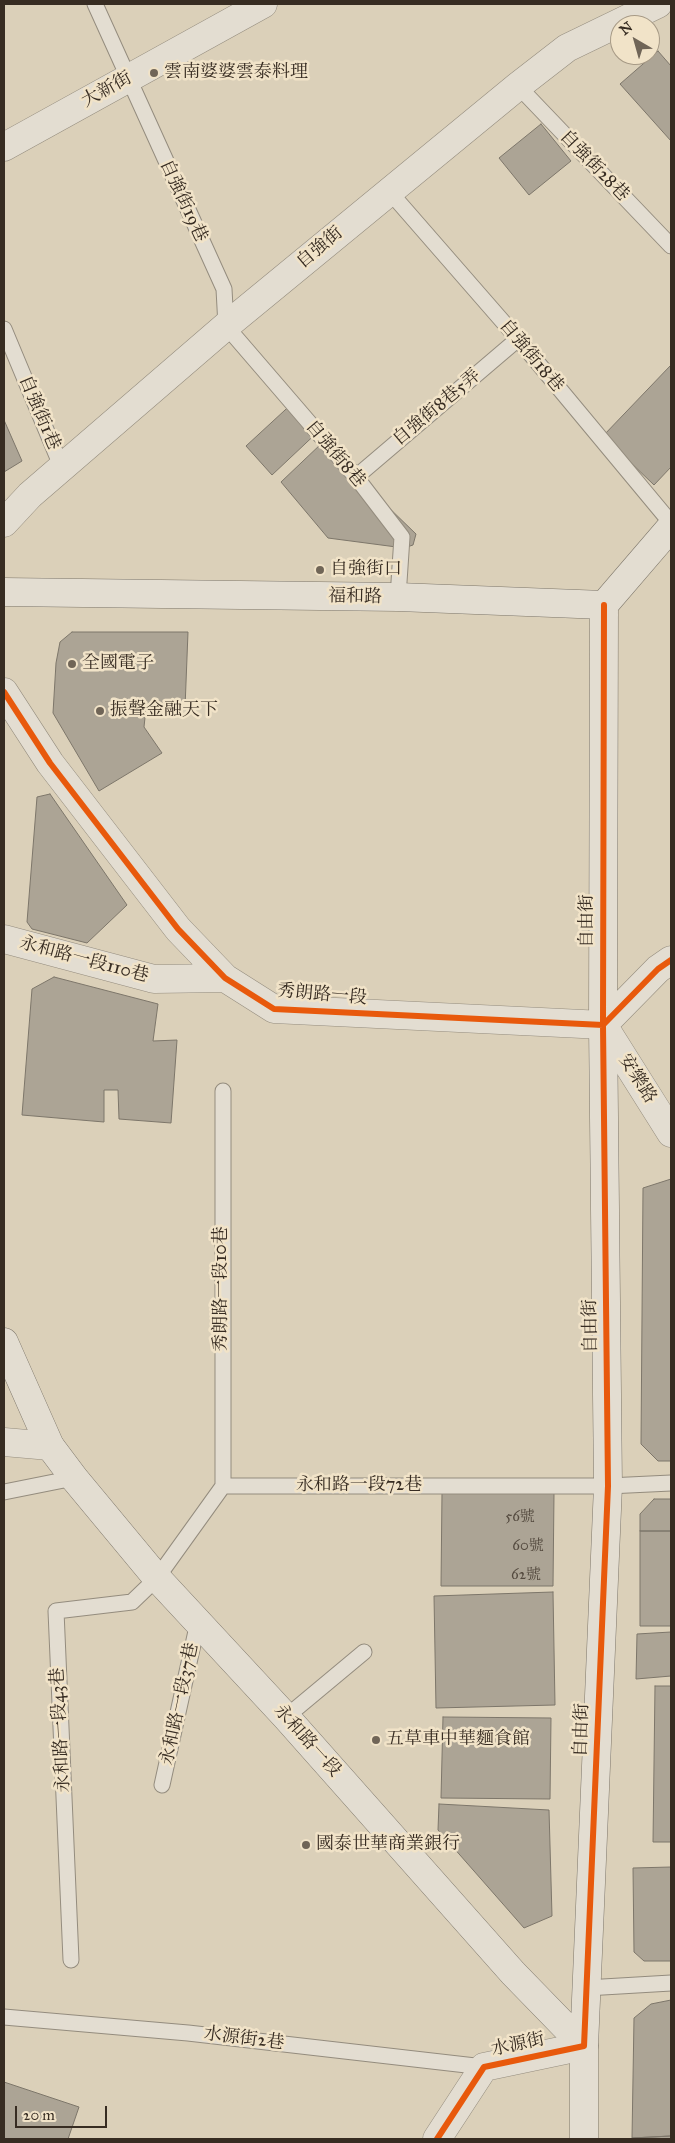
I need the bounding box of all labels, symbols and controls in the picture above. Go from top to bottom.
north arrow [610,15,660,65]
text: N [616,18,636,39]
place label: 雲南婆婆雲泰料理 [164,62,308,84]
street label: 大新街 [78,67,136,113]
marker: 雲南婆婆雲泰料理 [148,67,160,79]
street label: 自強街28巷 [555,126,633,206]
street label: 自強街19巷 [154,156,212,246]
street label: 自強街 [292,222,348,274]
street label: 自強街18巷 [494,315,568,397]
street label: 自強街8巷5弄 [389,365,485,451]
street label: 自強街1巷 [14,372,64,454]
street label: 自強街8巷 [301,416,369,492]
place label: 自強街口 [330,559,402,581]
marker: 自強街口 [314,564,326,576]
street label: 福和路 [328,586,382,608]
place label: 全國電子 [82,653,154,675]
marker: 全國電子 [66,658,78,670]
place label: 振聲金融天下 [110,700,218,722]
marker: 振聲金融天下 [94,705,106,717]
street label: 自由街 [577,894,599,948]
street label: 永和路一段110巷 [17,932,151,988]
street label: 秀朗路一段 [276,980,368,1010]
street label: 安樂路 [614,1050,660,1108]
street label: 秀朗路一段10巷 [211,1226,233,1352]
street label: 自由街 [580,1299,602,1353]
street label: 永和路一段72巷 [296,1475,422,1497]
house number: 56號 [505,1508,535,1526]
house number: 60號 [512,1537,544,1555]
house number: 62號 [511,1566,541,1584]
street label: 永和路一段37巷 [156,1641,204,1767]
street label: 永和路一段43巷 [47,1667,75,1793]
street label: 永和路一段 [269,1700,345,1782]
street label: 自由街 [570,1703,594,1757]
place label: 五草車中華麵食館 [386,1729,530,1751]
marker: 五草車中華麵食館 [370,1734,382,1746]
place label: 國泰世華商業銀行 [316,1834,460,1856]
marker: 國泰世華商業銀行 [300,1839,312,1851]
street label: 水源街2巷 [203,2023,285,2055]
street label: 水源街 [489,2029,547,2061]
scale bar [18,2096,110,2128]
text: 20 m [23,2106,55,2124]

